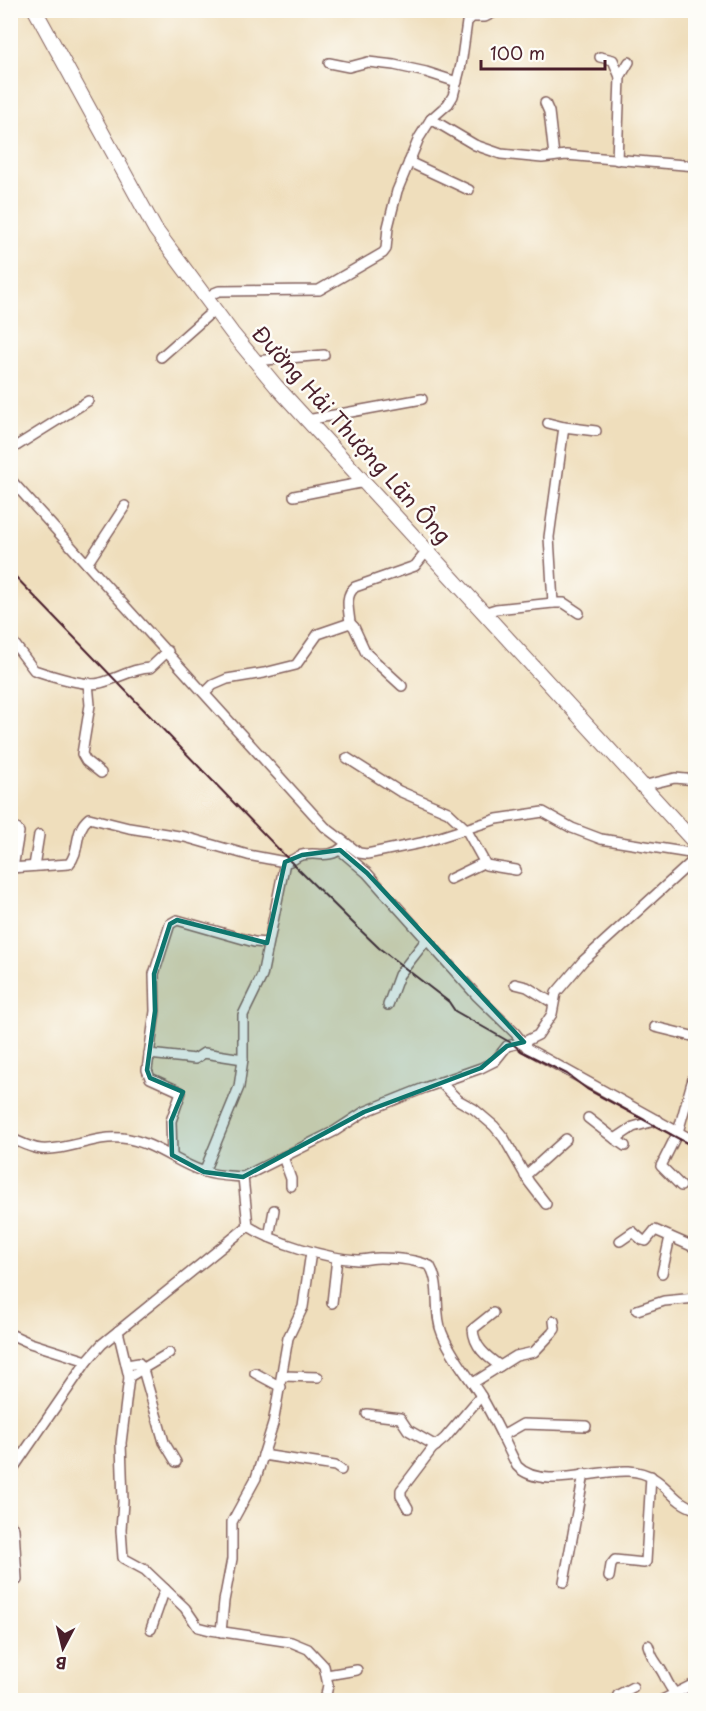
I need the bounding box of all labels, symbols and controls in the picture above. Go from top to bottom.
scale bar [481,33,606,71]
text: 100 m [490,39,545,66]
street label: Đường Hải Thượng Lãn Ông [246,318,459,550]
north arrow [33,1618,93,1678]
text: B [54,1651,68,1676]

